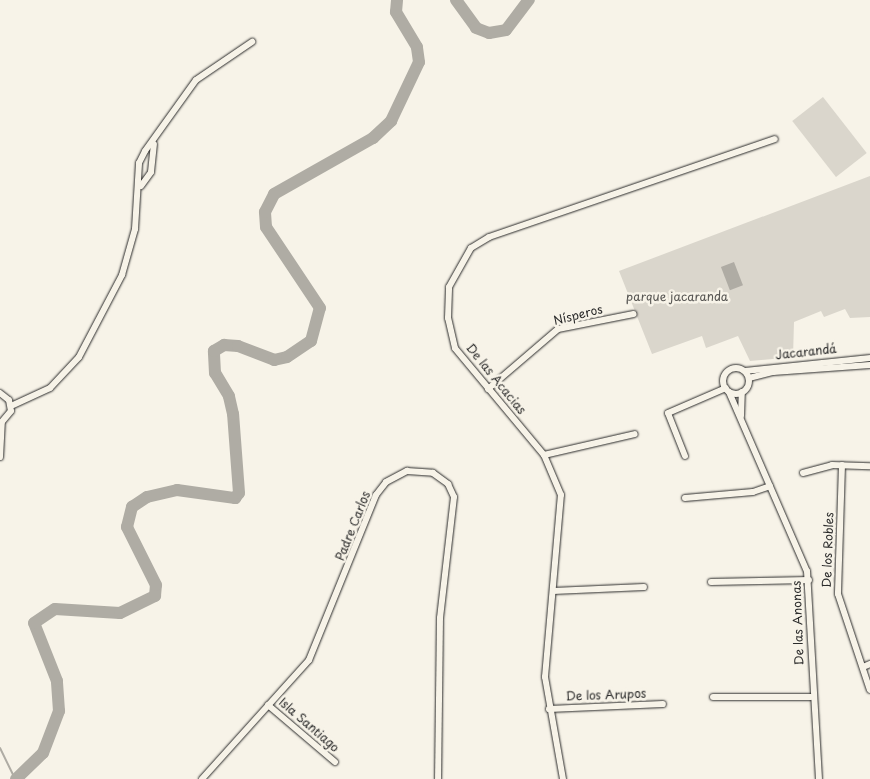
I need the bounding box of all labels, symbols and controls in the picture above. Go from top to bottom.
park label: parque jacaranda [626,290,728,304]
street label: Nísperos [552,302,604,328]
street label: De las Acacias [463,341,529,417]
street label: Jacarandá [775,342,837,362]
street label: Padre Carlos [333,489,373,563]
street label: De los Robles [819,512,837,588]
street label: De las Anonas [789,581,807,665]
street label: De los Arupos [566,686,646,704]
street label: Isla Santiago [276,695,342,755]

